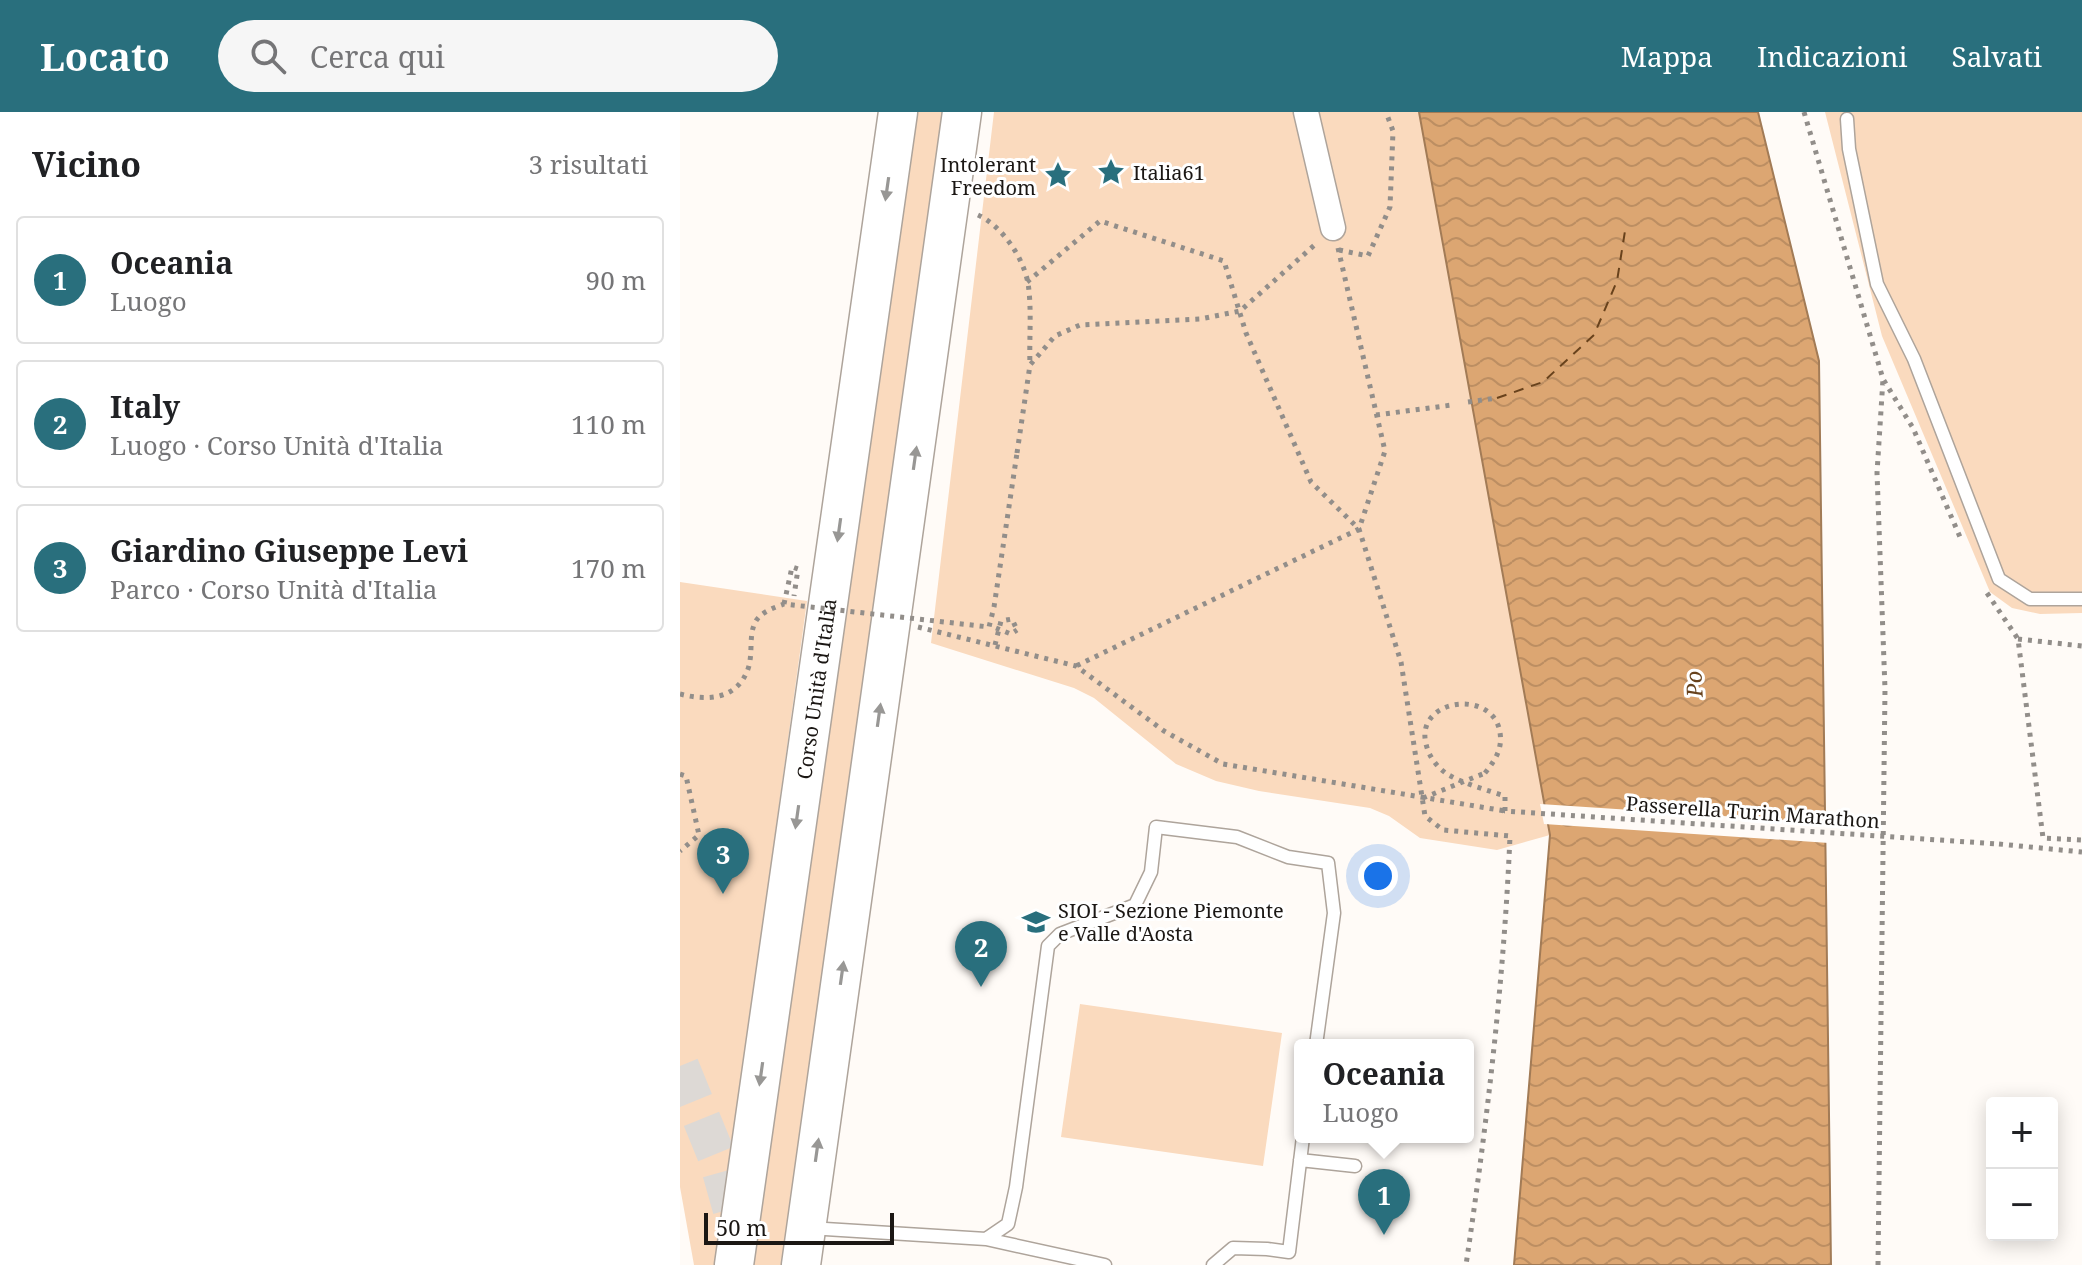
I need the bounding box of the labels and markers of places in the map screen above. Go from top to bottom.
place label: Intolerant Freedom [940,151,1036,201]
place icon: Italia61 [1096,157,1126,187]
place label: Italia61 [1133,159,1205,186]
place icon: Intolerant Freedom [1043,160,1073,190]
pin: 3 [697,828,749,894]
place label: SIOI - Sezione Piemonte e Valle d'Aosta [1058,897,1284,947]
school or university icon: SIOI - Sezione Piemonte e Valle d'Aosta [1021,907,1051,937]
pin: 2 [955,921,1007,987]
pin: 1 [1358,1169,1410,1235]

